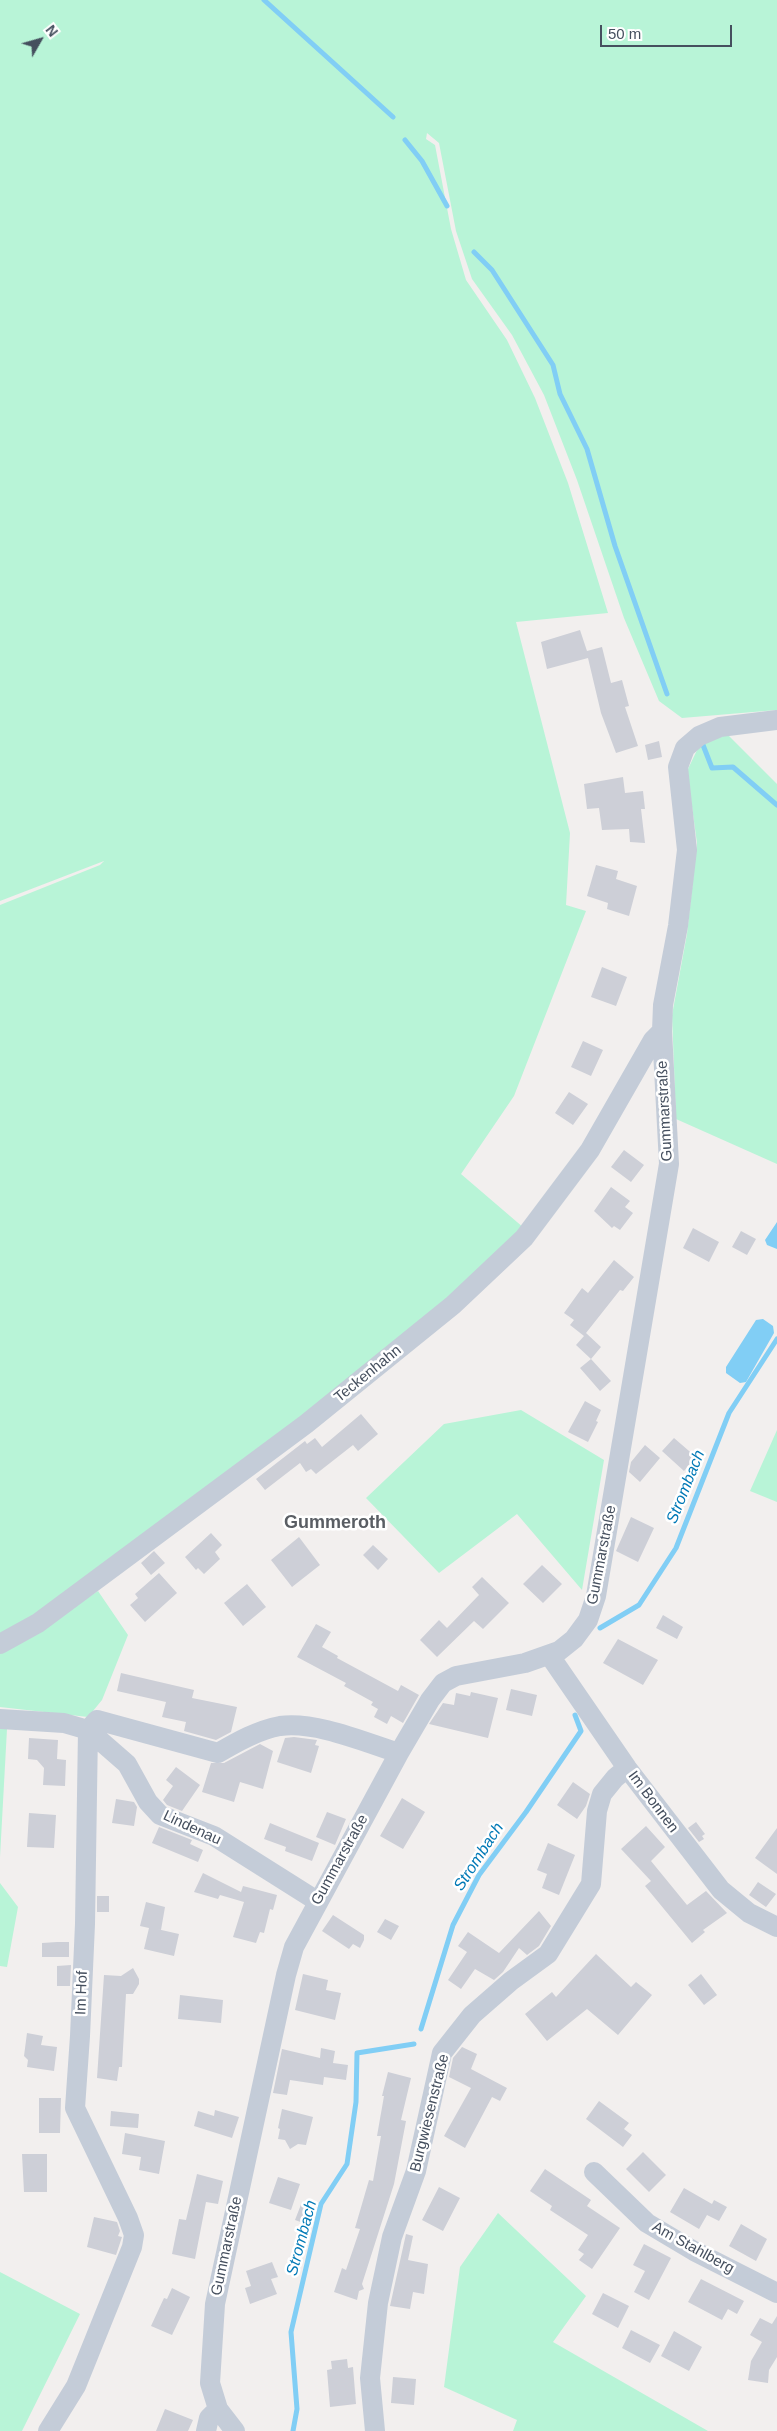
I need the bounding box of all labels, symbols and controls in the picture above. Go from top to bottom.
north arrow [15,15,65,65]
scale bar [602,15,734,47]
text: N [42,22,61,40]
text: 50 m [608,25,641,42]
street label: Gummarstraße [653,1060,677,1162]
street label: Teckenhahn [331,1342,405,1406]
water label: Strombach [663,1448,709,1526]
street label: Gummarstraße [584,1504,620,1606]
district label: Gummeroth [284,1512,386,1534]
street label: Im Bonnen [624,1768,682,1836]
street label: Lindenau [160,1807,224,1849]
street label: Gummarstraße [308,1812,372,1908]
water label: Strombach [450,1819,508,1895]
street label: Im Hof [72,1971,92,2015]
street label: Burgwiesenstraße [407,2052,453,2174]
street label: Gummarstraße [208,2195,246,2297]
water label: Strombach [283,2198,321,2278]
street label: Am Stahlberg [649,2218,737,2278]

